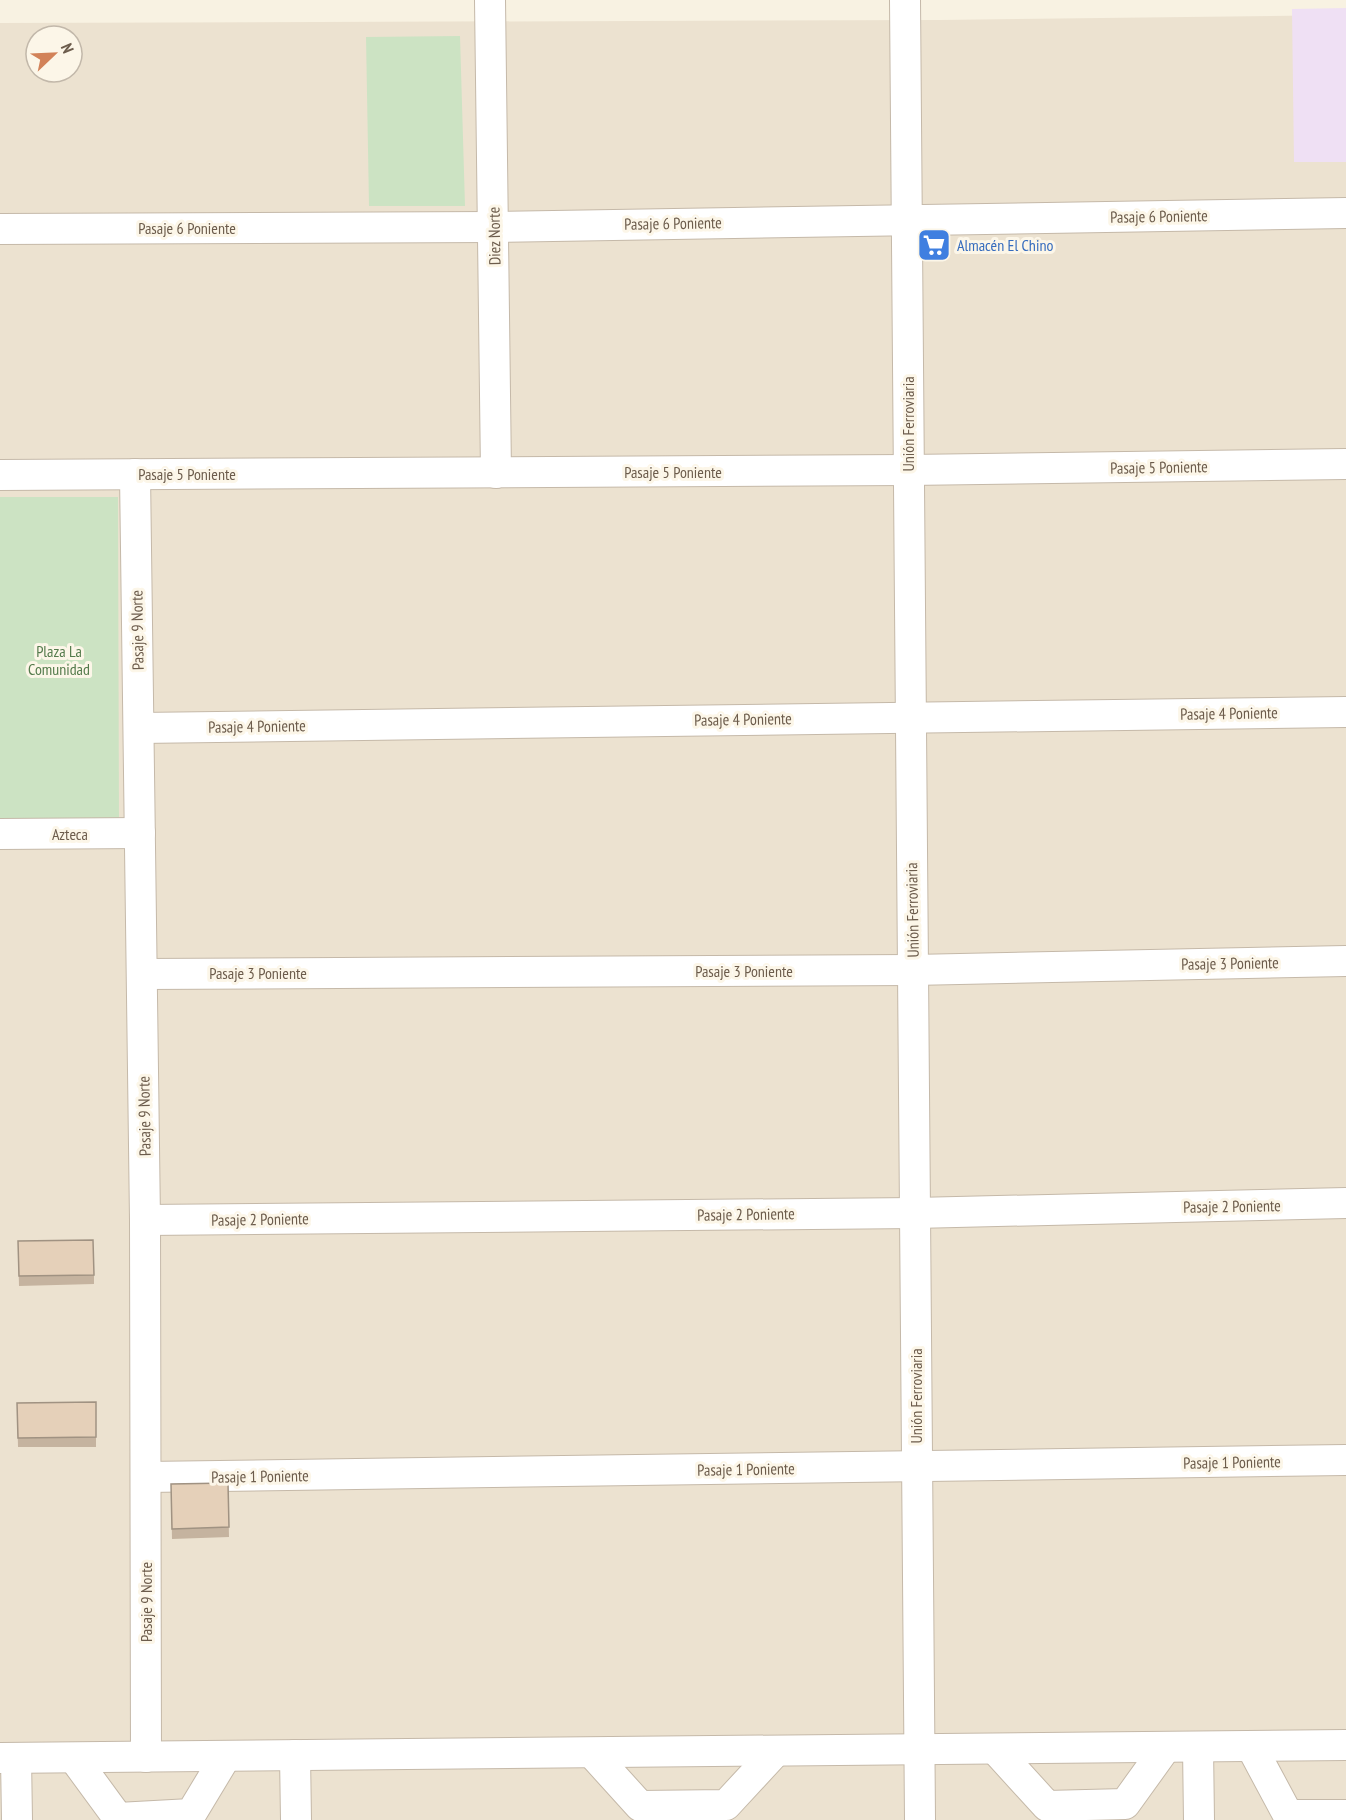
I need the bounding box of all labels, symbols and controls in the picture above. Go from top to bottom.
north arrow [24,24,84,84]
text: N [57,40,79,56]
street label: Pasaje 6 Poniente [1110,205,1208,227]
street label: Diez Norte [483,207,505,265]
street label: Pasaje 6 Poniente [624,212,722,234]
street label: Pasaje 6 Poniente [138,218,236,238]
supermarket icon: Almacén El Chino [916,227,952,263]
place label: Almacén El Chino [957,235,1053,255]
street label: Unión Ferroviaria [898,376,918,472]
street label: Pasaje 5 Poniente [1110,456,1208,478]
street label: Pasaje 5 Poniente [624,462,722,482]
street label: Pasaje 5 Poniente [138,464,236,484]
street label: Pasaje 9 Norte [126,590,148,670]
park label: Plaza La Comunidad [28,641,90,679]
street label: Pasaje 4 Poniente [1180,702,1278,724]
street label: Pasaje 4 Poniente [694,708,792,730]
street label: Pasaje 4 Poniente [208,715,306,737]
street label: Azteca [52,824,88,844]
street label: Unión Ferroviaria [901,862,923,958]
street label: Pasaje 3 Poniente [1181,952,1279,974]
street label: Pasaje 3 Poniente [695,961,793,981]
street label: Pasaje 3 Poniente [209,963,307,983]
street label: Pasaje 9 Norte [133,1076,155,1156]
street label: Pasaje 2 Poniente [1183,1195,1281,1217]
street label: Pasaje 2 Poniente [697,1203,795,1225]
street label: Pasaje 2 Poniente [211,1208,309,1230]
street label: Unión Ferroviaria [906,1348,926,1444]
street label: Pasaje 1 Poniente [1183,1451,1281,1473]
street label: Pasaje 1 Poniente [697,1458,795,1480]
street label: Pasaje 1 Poniente [211,1465,309,1487]
street label: Pasaje 9 Norte [136,1562,156,1642]

